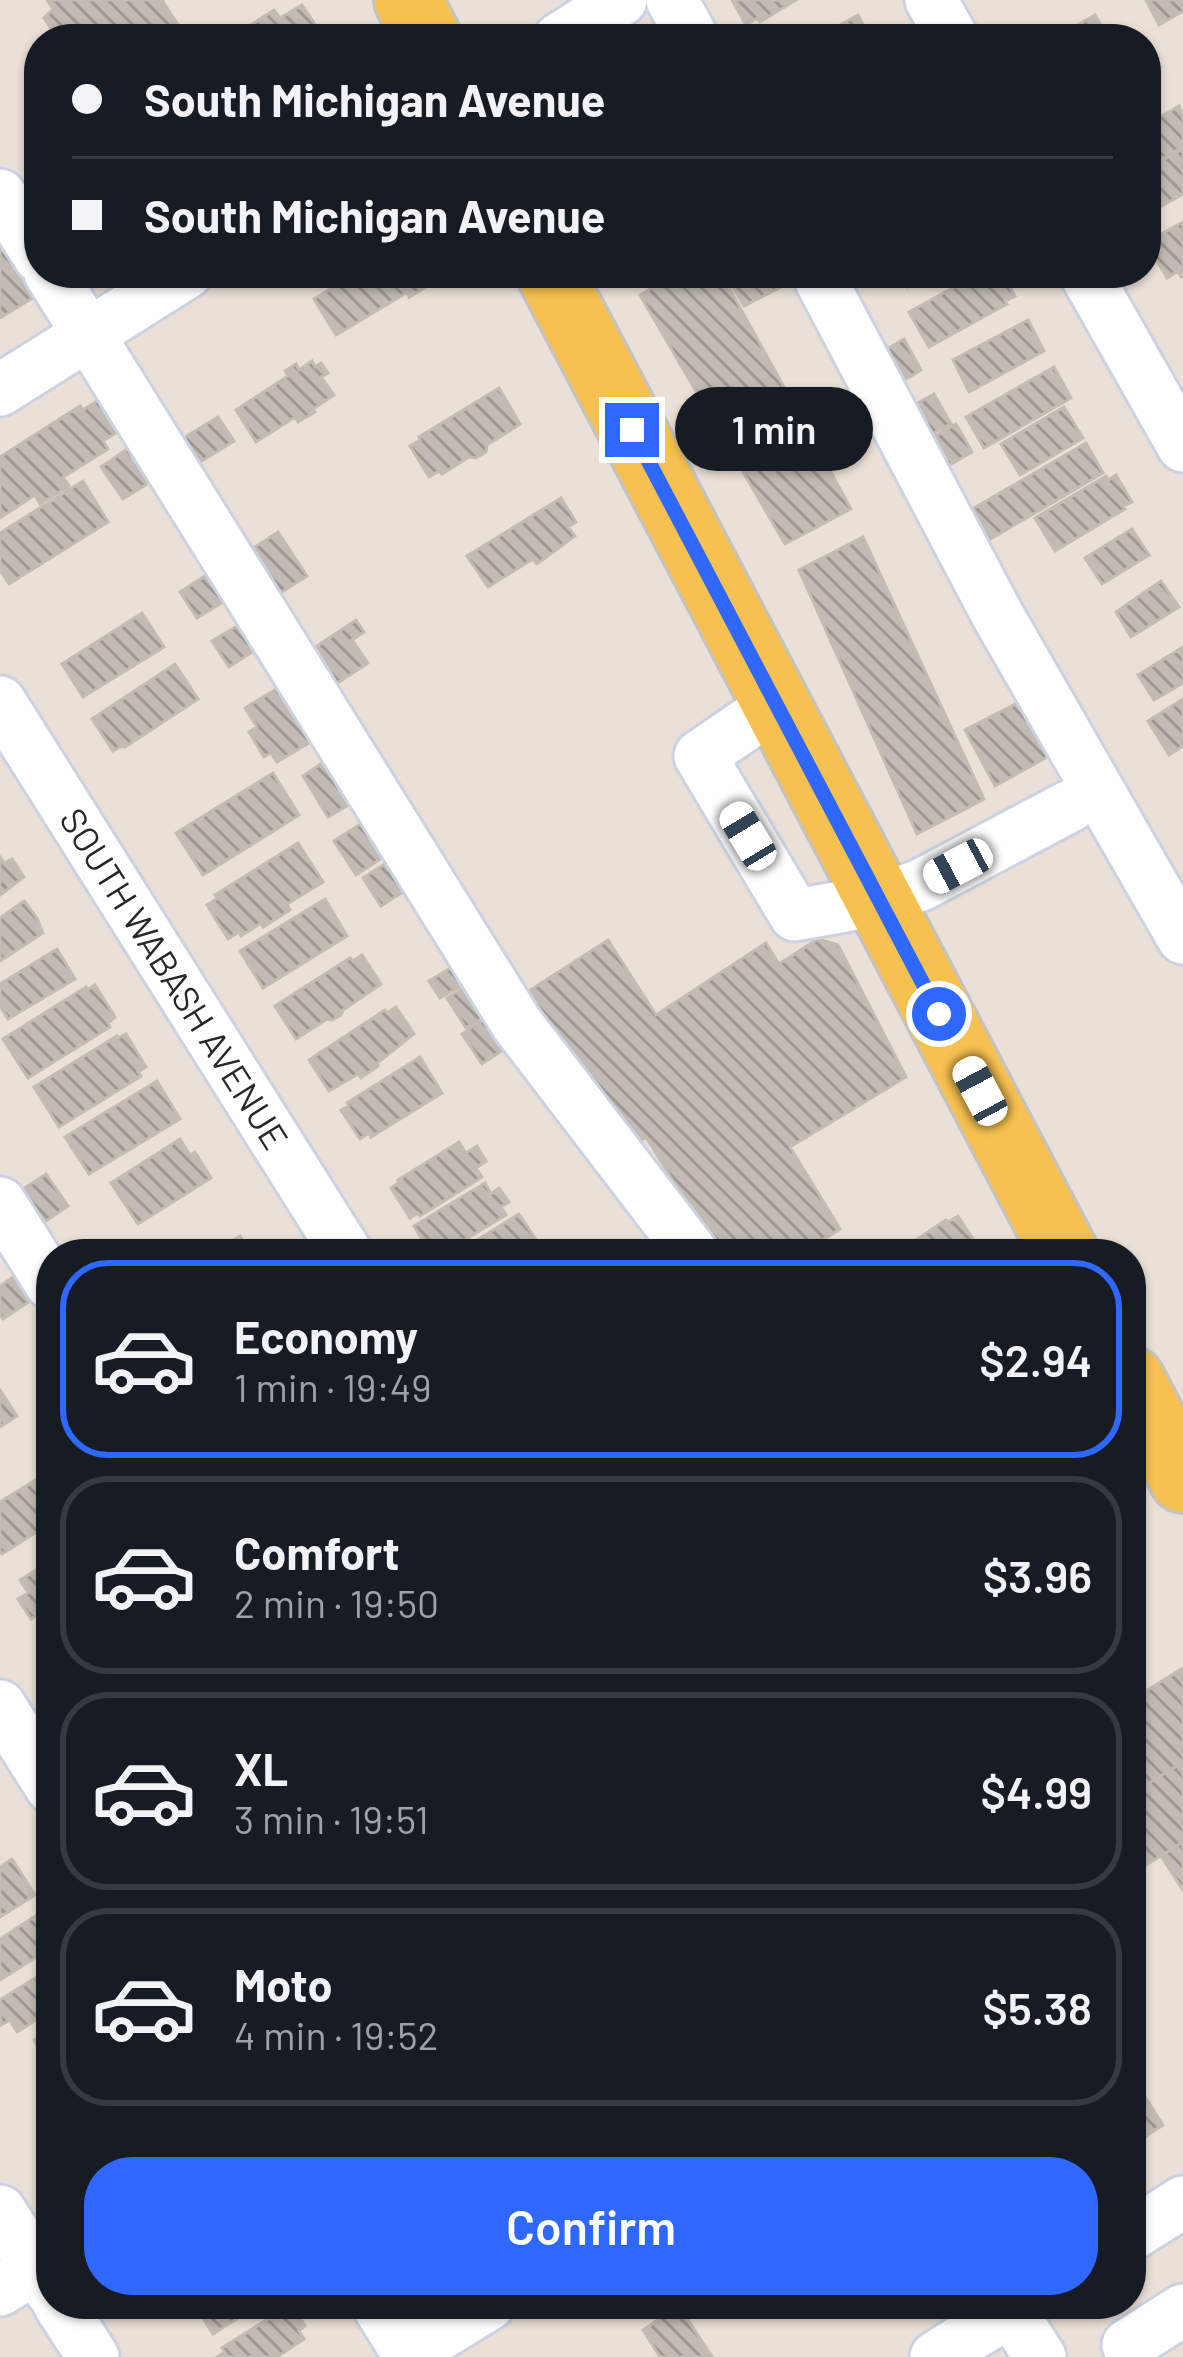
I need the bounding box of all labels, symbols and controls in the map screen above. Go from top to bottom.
text: South Michigan Avenue [144,72,605,126]
text: South Michigan Avenue [144,188,605,242]
callout: 1 min [674,388,872,472]
route end [605,403,659,457]
text: 1 min [731,405,817,452]
car [714,796,782,876]
street label: SOUTH WABASH AVENUE [52,800,298,1156]
car [918,833,998,899]
route start [912,987,966,1041]
car [947,1051,1013,1131]
icon: car [90,1305,198,1413]
text: Economy [234,1309,418,1363]
text: $2.94 [979,1332,1092,1386]
text: 1 min · 19:49 [234,1363,431,1410]
icon: car [90,1521,198,1629]
text: Comfort [234,1525,400,1579]
text: $3.96 [983,1548,1092,1602]
text: 2 min · 19:50 [234,1579,439,1626]
icon: car [90,1737,198,1845]
text: XL [234,1741,288,1795]
text: $4.99 [980,1764,1092,1818]
text: 3 min · 19:51 [234,1795,429,1842]
icon: car [90,1953,198,2061]
text: Moto [234,1957,332,2011]
text: $5.38 [982,1980,1092,2034]
text: 4 min · 19:52 [234,2011,438,2058]
button: Confirm [84,2157,1098,2295]

